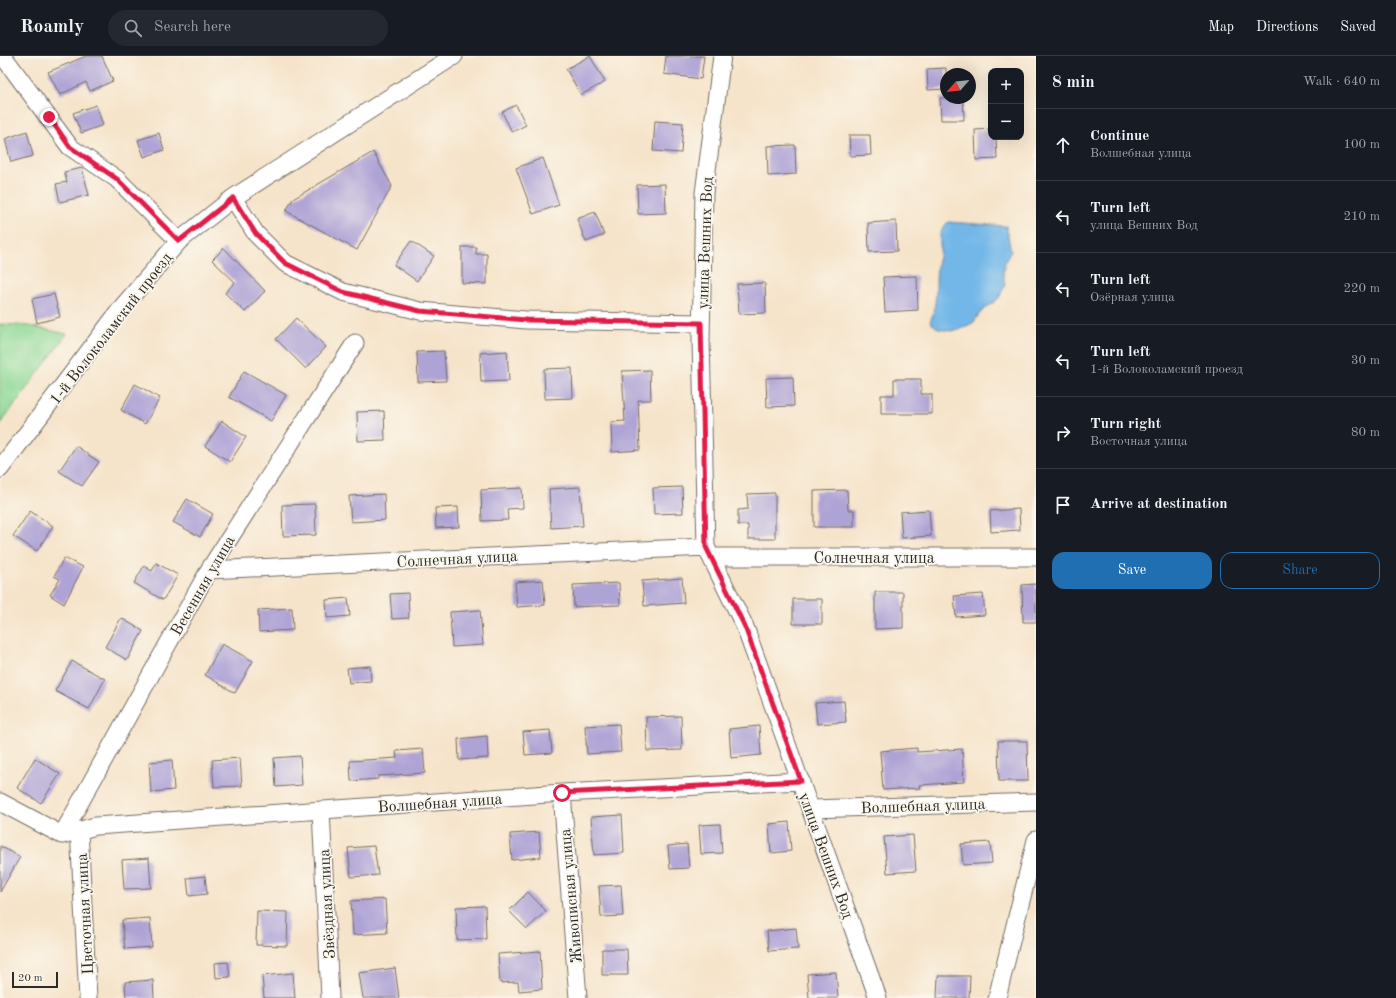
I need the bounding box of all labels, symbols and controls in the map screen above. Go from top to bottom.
search box [108,10,388,46]
icon: search [122,17,144,39]
text: Roamly [20,18,84,37]
text: Search here [154,20,231,35]
text: Map [1208,20,1234,34]
text: Directions [1256,20,1318,34]
text: Saved [1340,20,1376,34]
north arrow [940,68,976,104]
map controls [988,68,1024,140]
button: + [988,68,1024,104]
text: 8 min [1052,74,1095,91]
text: Walk · 640 m [1303,75,1380,88]
button: − [988,104,1024,140]
route end [40,108,58,126]
text: Continue [1090,129,1149,144]
icon: ahead [1052,134,1074,156]
text: 100 m [1343,138,1380,151]
text: Волшебная улица [1090,147,1192,160]
street label: улица Вешних Вод [696,176,716,310]
text: Turn left [1090,201,1150,216]
icon: left [1052,206,1074,228]
text: 210 m [1343,210,1380,223]
text: улица Вешних Вод [1090,219,1198,232]
street label: 1-й Волоколамский проезд [47,250,176,408]
text: Turn left [1090,273,1150,288]
icon: left [1052,278,1074,300]
text: 220 m [1343,282,1380,295]
text: Озёрная улица [1090,291,1175,304]
text: Turn left [1090,345,1150,360]
icon: left [1052,350,1074,372]
text: 30 m [1351,354,1380,367]
text: 1-й Волоколамский проезд [1090,363,1243,376]
text: Turn right [1090,417,1161,432]
icon: right [1052,422,1074,444]
text: 80 m [1351,426,1380,439]
text: Восточная улица [1090,435,1187,448]
icon: arrive [1052,494,1074,516]
text: Arrive at destination [1090,497,1228,512]
street label: Весенняя улица [169,533,239,639]
street label: Солнечная улица [396,549,518,571]
street label: Солнечная улица [813,551,935,567]
button: Save [1052,552,1212,589]
button: Share [1220,552,1380,589]
route start [553,784,571,802]
street label: улица Вешних Вод [795,791,855,921]
street label: Волшебная улица [377,792,503,816]
street label: Волшебная улица [860,797,986,817]
street label: Живописная улица [558,828,586,964]
street label: Звёздная улица [317,848,339,959]
street label: Цветочная улица [75,853,97,975]
scale bar [12,970,58,989]
text: 20 m [18,973,43,984]

